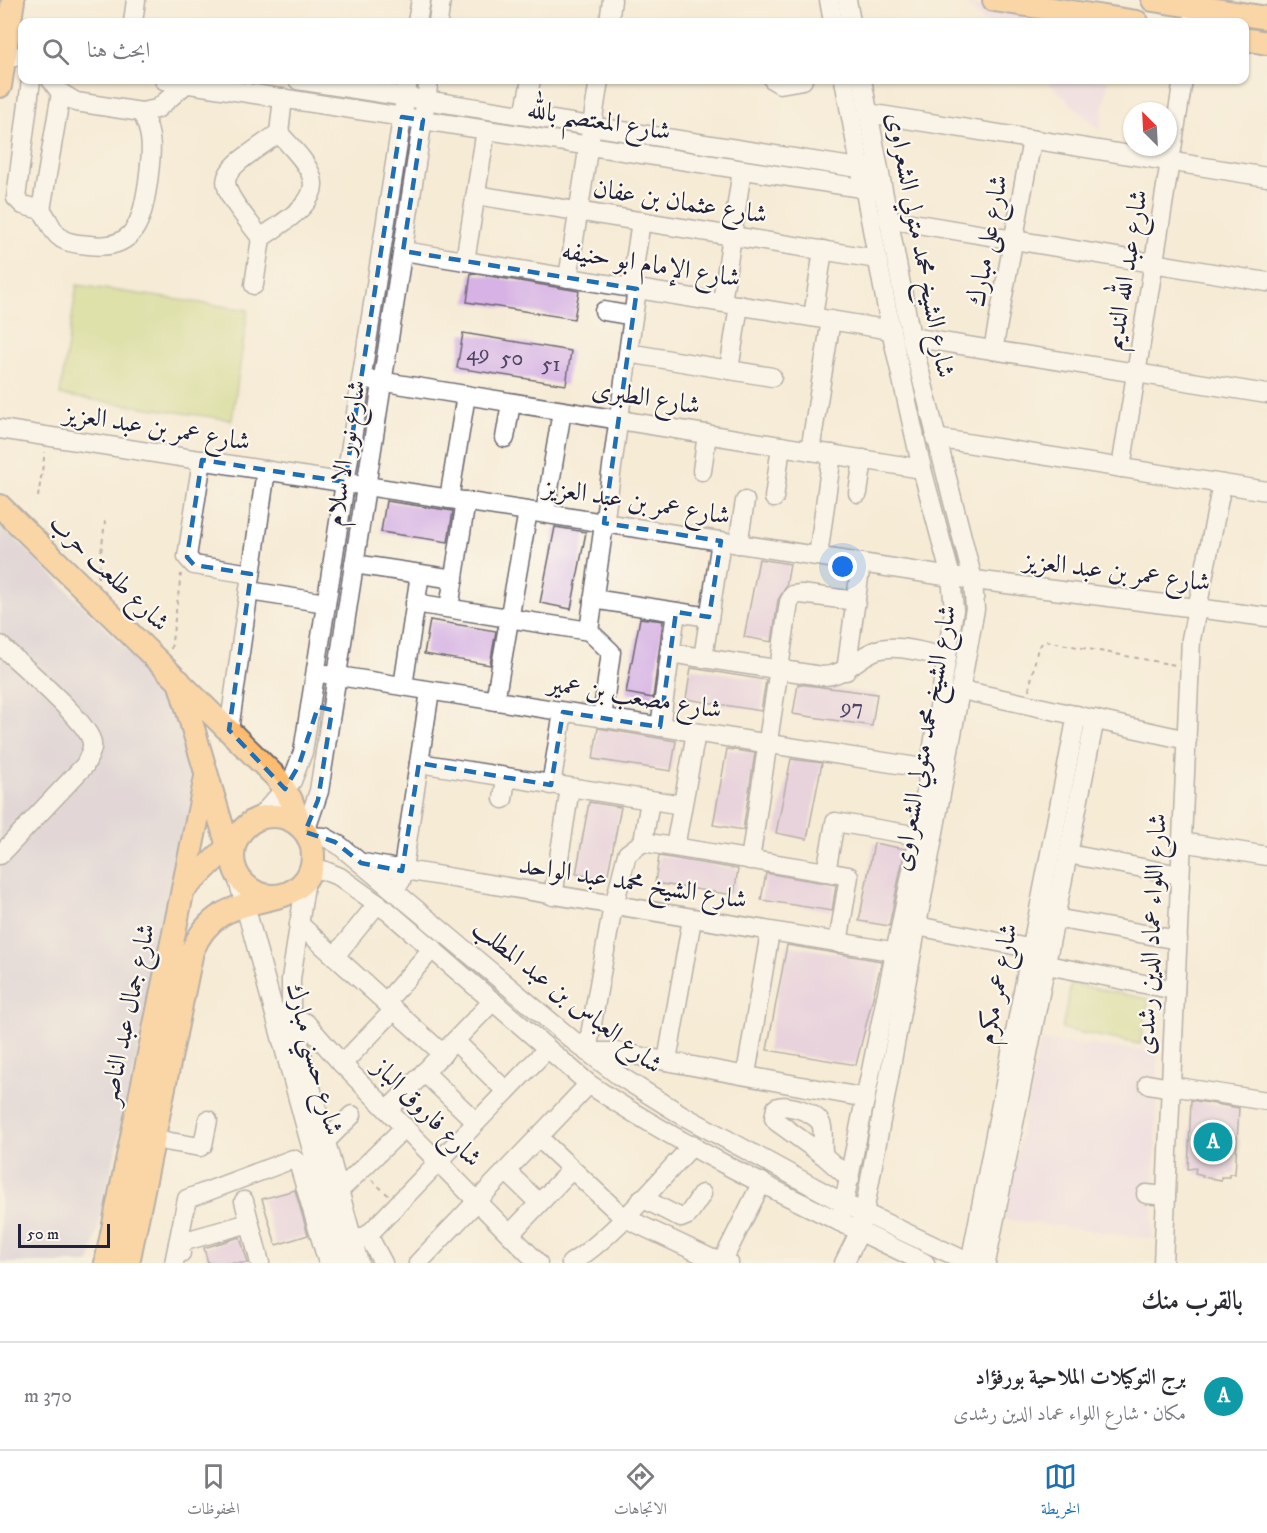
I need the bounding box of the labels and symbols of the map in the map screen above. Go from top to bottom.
street label: شارع المعتصم بالله [524,88,674,157]
north arrow [1123,102,1177,156]
street label: شارع الشيخ محمد متولي الشعراوى [872,109,962,382]
street label: شارع عثمان بن عفان [590,172,769,236]
street label: شارع على مبارك [960,172,1020,310]
street label: شارع عبد الله النديم [1093,187,1161,353]
street label: شارع الإمام ابو حنيفه [558,235,743,300]
house number: 49 [466,340,490,367]
house number: 50 [501,345,523,372]
house number: 51 [541,351,561,378]
street label: شارع الطبرى [589,373,703,427]
street label: شارع نور الاسلام [318,378,379,529]
street label: شارع عمر بن عبد العزيز [58,397,253,463]
street label: شارع عمر بن عبد العزيز [538,471,733,537]
street label: شارع طلعت حرب [39,507,176,642]
street label: شارع عمر بن عبد العزيز [1018,544,1212,604]
your location [828,552,857,581]
street label: شارع الشيخ محمد متولي الشعراوى [885,602,971,875]
street label: شارع مصعب بن عمير [542,667,724,731]
house number: 97 [840,694,863,721]
street label: شارع اللواء عماد الدين رشدى [1129,812,1179,1056]
street label: شارع الشيخ محمد عبد الواحد [516,849,749,923]
street label: شارع العباس بن عبد المطلب [463,912,669,1085]
street label: شارع جمال عبد الناصر [92,920,167,1111]
street label: شارع عمر مكرم [970,921,1031,1048]
street label: شارع حسني مبارك [272,979,350,1141]
street label: شارع فاروق الباز [360,1049,489,1177]
pin: A [1194,1120,1232,1164]
scale bar [18,1221,110,1248]

